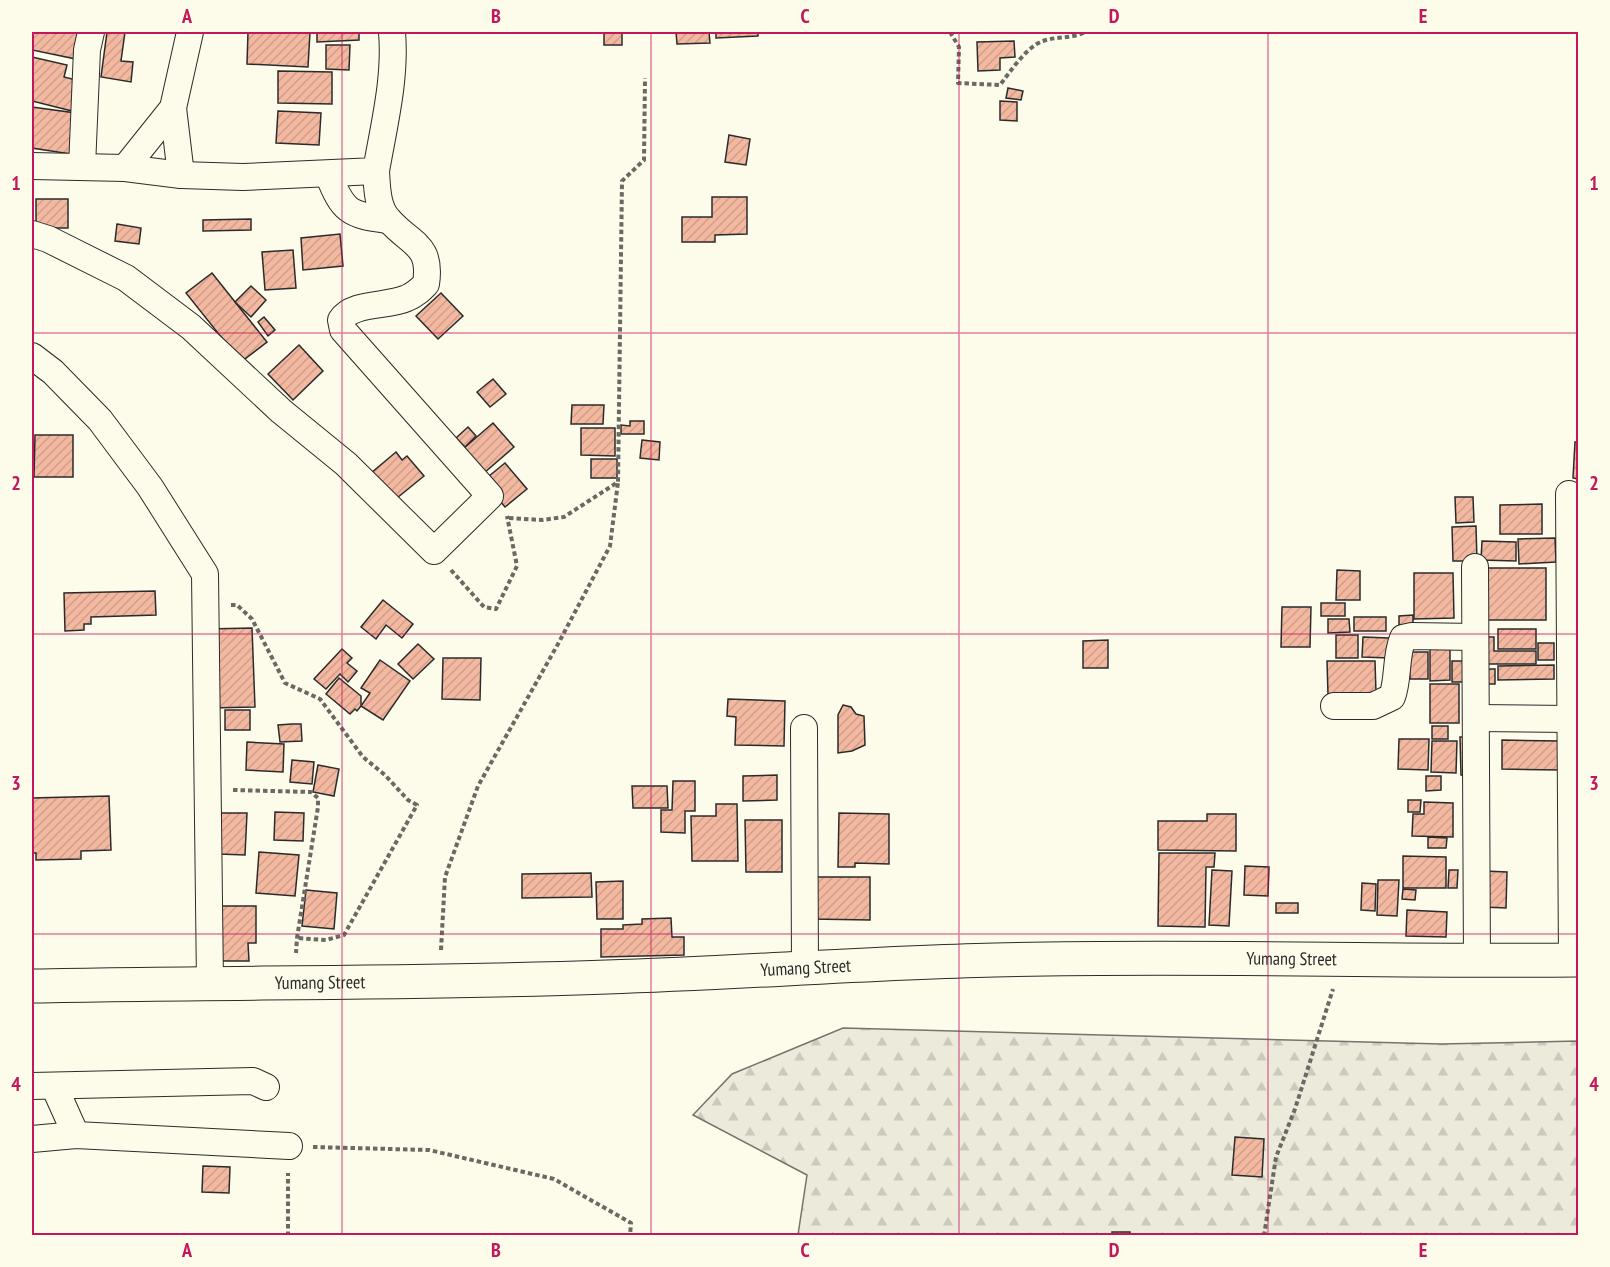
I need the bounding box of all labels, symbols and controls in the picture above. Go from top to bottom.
text: A [181,3,193,29]
text: B [491,3,501,29]
text: C [800,3,810,29]
text: D [1109,3,1120,29]
text: E [1419,3,1427,29]
text: 1 [11,170,21,196]
text: 1 [1589,170,1599,196]
text: 2 [11,470,21,496]
text: 2 [1589,470,1599,496]
text: 3 [11,770,21,796]
text: 3 [1589,770,1599,796]
street label: Yumang Street [1246,947,1337,970]
street label: Yumang Street [760,954,852,981]
street label: Yumang Street [275,970,365,994]
text: 4 [11,1071,21,1097]
text: 4 [1589,1071,1599,1097]
text: A [181,1237,193,1263]
text: B [491,1237,501,1263]
text: C [800,1237,810,1263]
text: D [1109,1237,1120,1263]
text: E [1419,1237,1427,1263]

